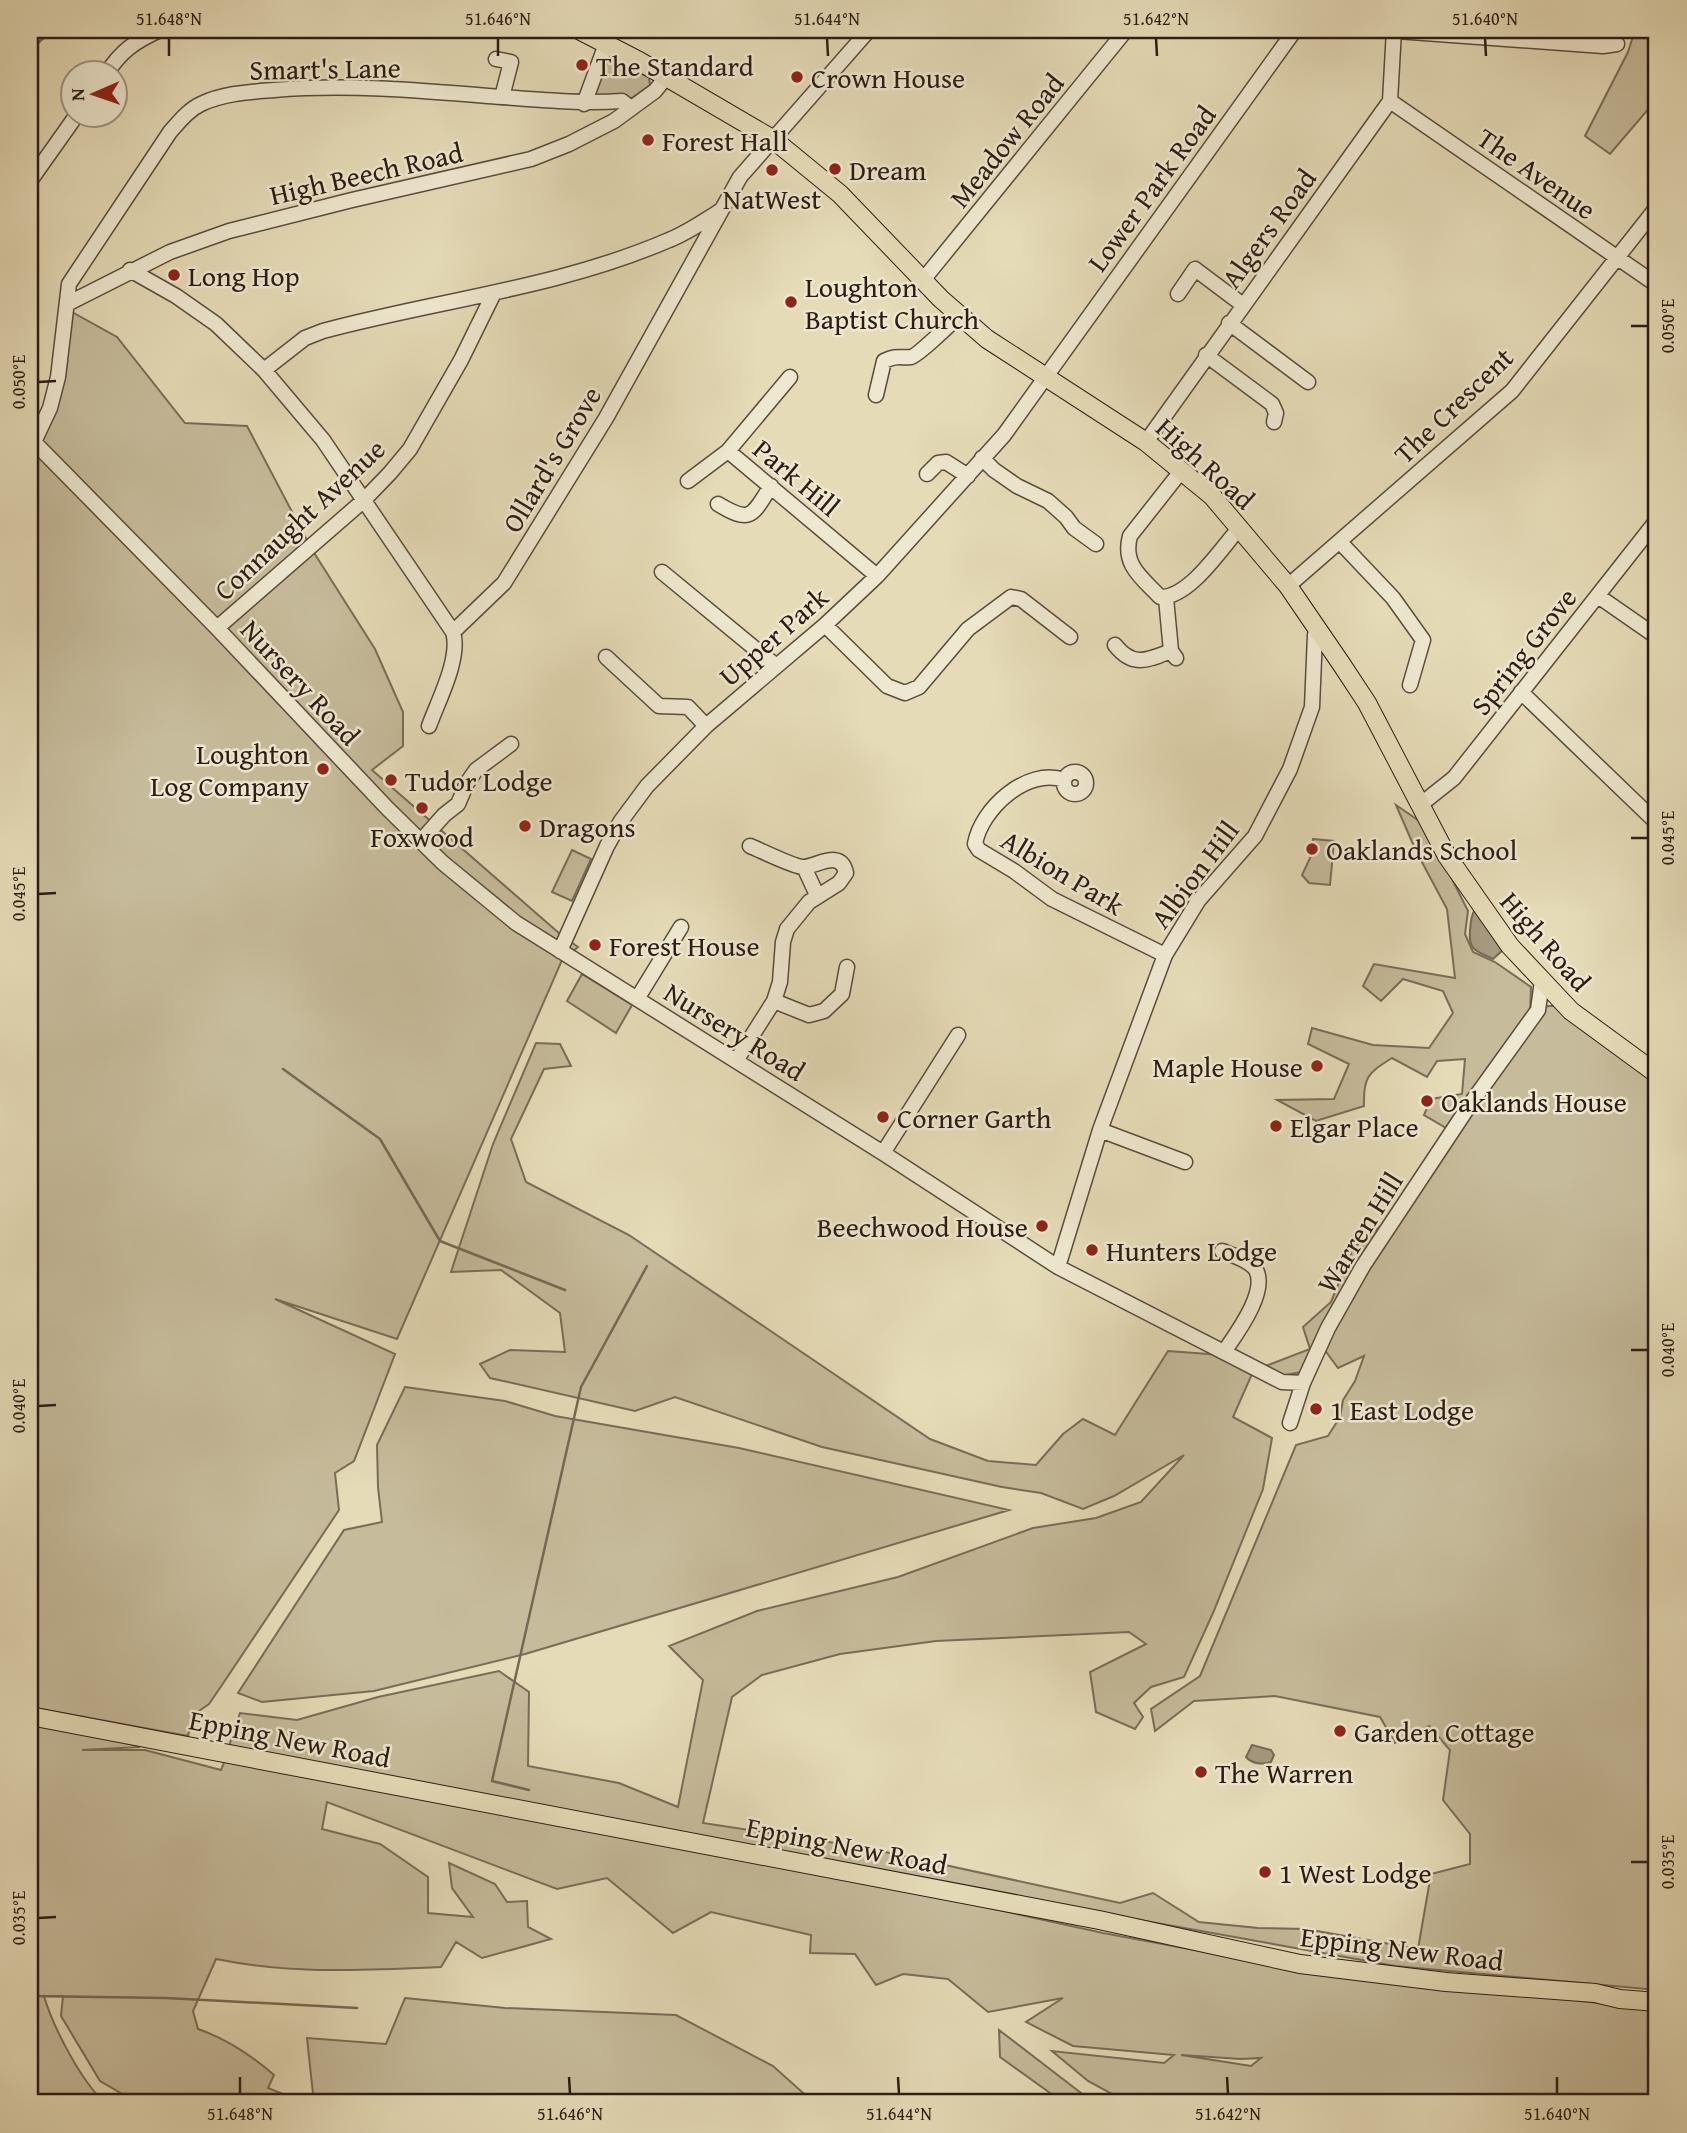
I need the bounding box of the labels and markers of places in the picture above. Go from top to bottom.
place label: The Standard [596,45,754,86]
marker: The Standard [574,57,590,73]
place label: Crown House [811,57,965,98]
marker: Crown House [789,69,805,85]
place label: Forest Hall [662,120,788,161]
marker: Forest Hall [640,132,656,148]
place label: Dream [849,149,926,190]
marker: Dream [827,161,843,177]
marker: NatWest [764,162,780,178]
place label: NatWest [723,178,821,219]
place label: Long Hop [188,255,300,296]
place label: Loughton Baptist Church [805,266,979,339]
marker: Long Hop [166,267,182,283]
marker: Loughton Baptist Church [783,294,799,310]
place label: Loughton Log Company [151,733,309,806]
place label: Tudor Lodge [405,760,553,801]
marker: Loughton Log Company [315,761,331,777]
marker: Tudor Lodge [383,772,399,788]
marker: Foxwood [414,800,430,816]
place label: Dragons [539,806,636,847]
place label: Foxwood [370,816,474,857]
marker: Dragons [517,818,533,834]
place label: Oaklands School [1326,829,1517,870]
marker: Oaklands School [1304,841,1320,857]
place label: Forest House [609,925,760,966]
marker: Forest House [587,937,603,953]
place label: Maple House [1152,1046,1303,1087]
marker: Maple House [1309,1058,1325,1074]
place label: Oaklands House [1441,1081,1627,1122]
marker: Oaklands House [1419,1093,1435,1109]
place label: Corner Garth [897,1097,1052,1138]
place label: Elgar Place [1290,1106,1419,1147]
marker: Corner Garth [875,1109,891,1125]
marker: Elgar Place [1268,1118,1284,1134]
place label: Beechwood House [817,1206,1028,1247]
marker: Beechwood House [1034,1218,1050,1234]
place label: Hunters Lodge [1106,1230,1277,1271]
marker: Hunters Lodge [1084,1242,1100,1258]
place label: 1 East Lodge [1330,1389,1474,1430]
marker: 1 East Lodge [1308,1401,1324,1417]
place label: Garden Cottage [1354,1711,1535,1752]
marker: Garden Cottage [1332,1723,1348,1739]
place label: The Warren [1215,1752,1353,1793]
marker: The Warren [1193,1764,1209,1780]
place label: 1 West Lodge [1279,1852,1432,1893]
marker: 1 West Lodge [1257,1864,1273,1880]

